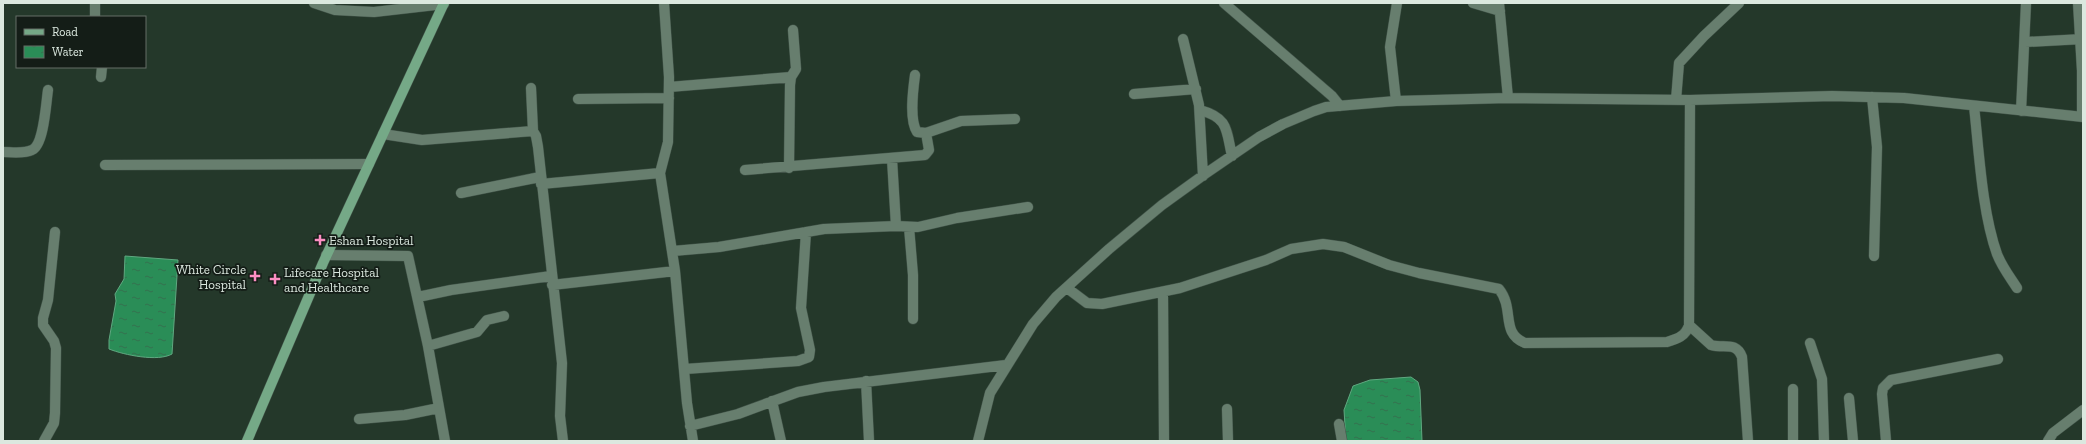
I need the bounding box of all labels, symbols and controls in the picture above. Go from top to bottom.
legend [16,16,146,68]
text: Road [52,25,78,39]
text: Water [52,45,84,59]
place label: Eshan Hospital [329,233,414,248]
marker: Eshan Hospital [314,234,326,246]
place label: White Circle Hospital [176,262,247,292]
place label: Lifecare Hospital and Healthcare [284,265,379,295]
marker: White Circle Hospital [249,270,261,282]
marker: Lifecare Hospital and Healthcare [269,273,281,285]

